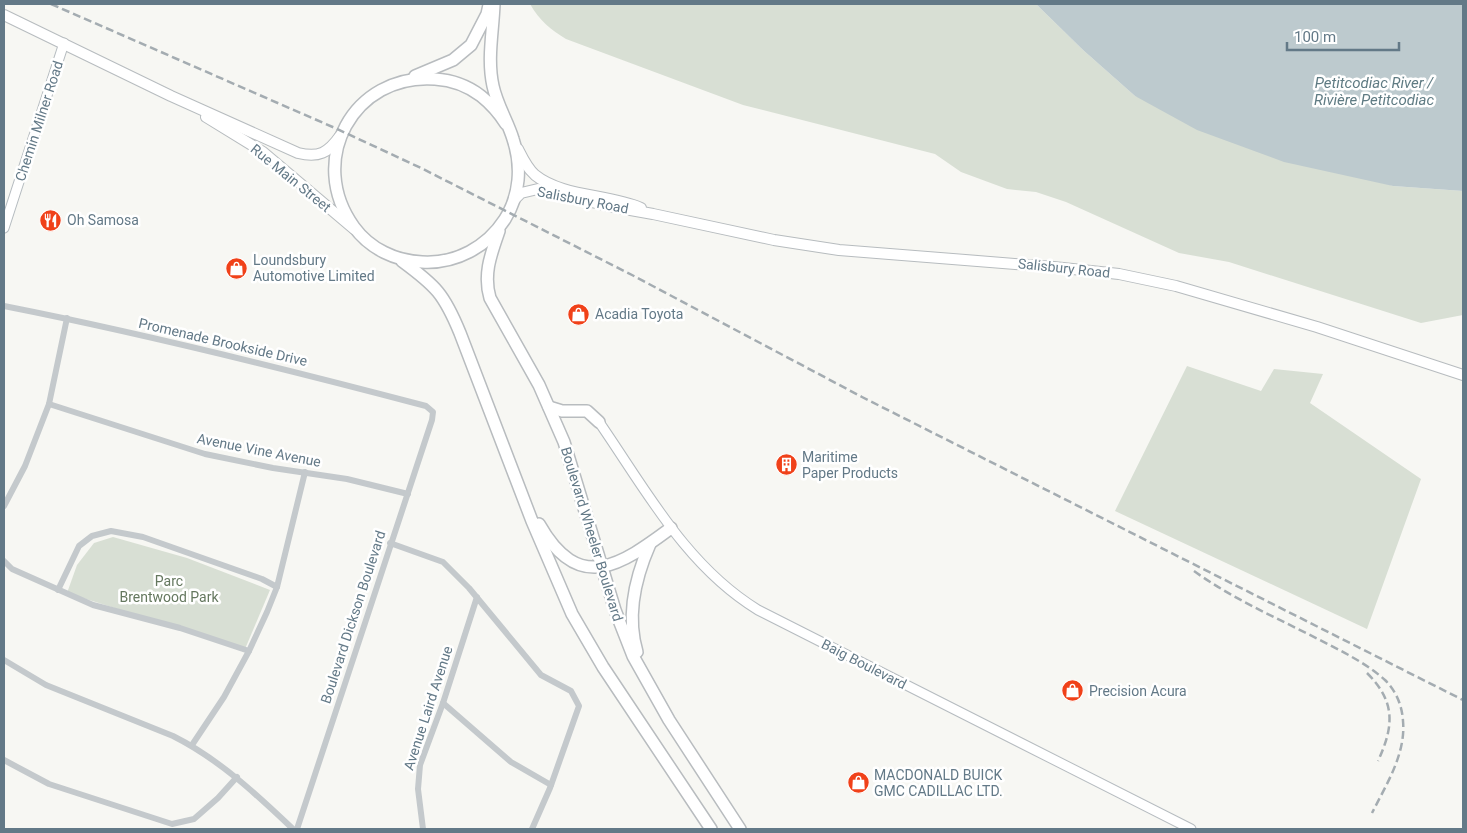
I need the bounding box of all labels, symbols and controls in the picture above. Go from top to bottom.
scale bar [1287,20,1400,52]
text: 100 m [1294,28,1336,46]
street label: Chemin Milner Road [12,59,66,183]
water label: Petitcodiac River / Rivière Petitcodiac [1314,74,1434,109]
street label: Rue Main Street [248,141,335,216]
street label: Salisbury Road [536,183,630,217]
restaurant icon: Oh Samosa [39,208,63,232]
place label: Oh Samosa [67,212,139,228]
place label: Loundsbury Automotive Limited [253,252,375,284]
street label: Salisbury Road [1017,255,1111,281]
shop icon: Loundsbury Automotive Limited [225,256,249,280]
shop icon: Acadia Toyota [567,302,591,326]
place label: Acadia Toyota [595,306,683,322]
street label: Promenade Brookside Drive [137,315,309,369]
street label: Avenue Vine Avenue [196,430,322,470]
street label: Boulevard Wheeler Boulevard [558,445,626,623]
place label: Maritime Paper Products [802,449,898,481]
building icon: Maritime Paper Products [774,453,798,477]
street label: Boulevard Dickson Boulevard [317,529,389,705]
park label: Parc Brentwood Park [119,573,219,605]
street label: Baig Boulevard [819,636,909,692]
street label: Avenue Laird Avenue [400,644,456,772]
shop icon: Precision Acura [1061,679,1085,703]
place label: Precision Acura [1089,683,1187,699]
place label: MACDONALD BUICK GMC CADILLAC LTD. [874,767,1003,799]
shop icon: MACDONALD BUICK GMC CADILLAC LTD. [846,771,870,795]

